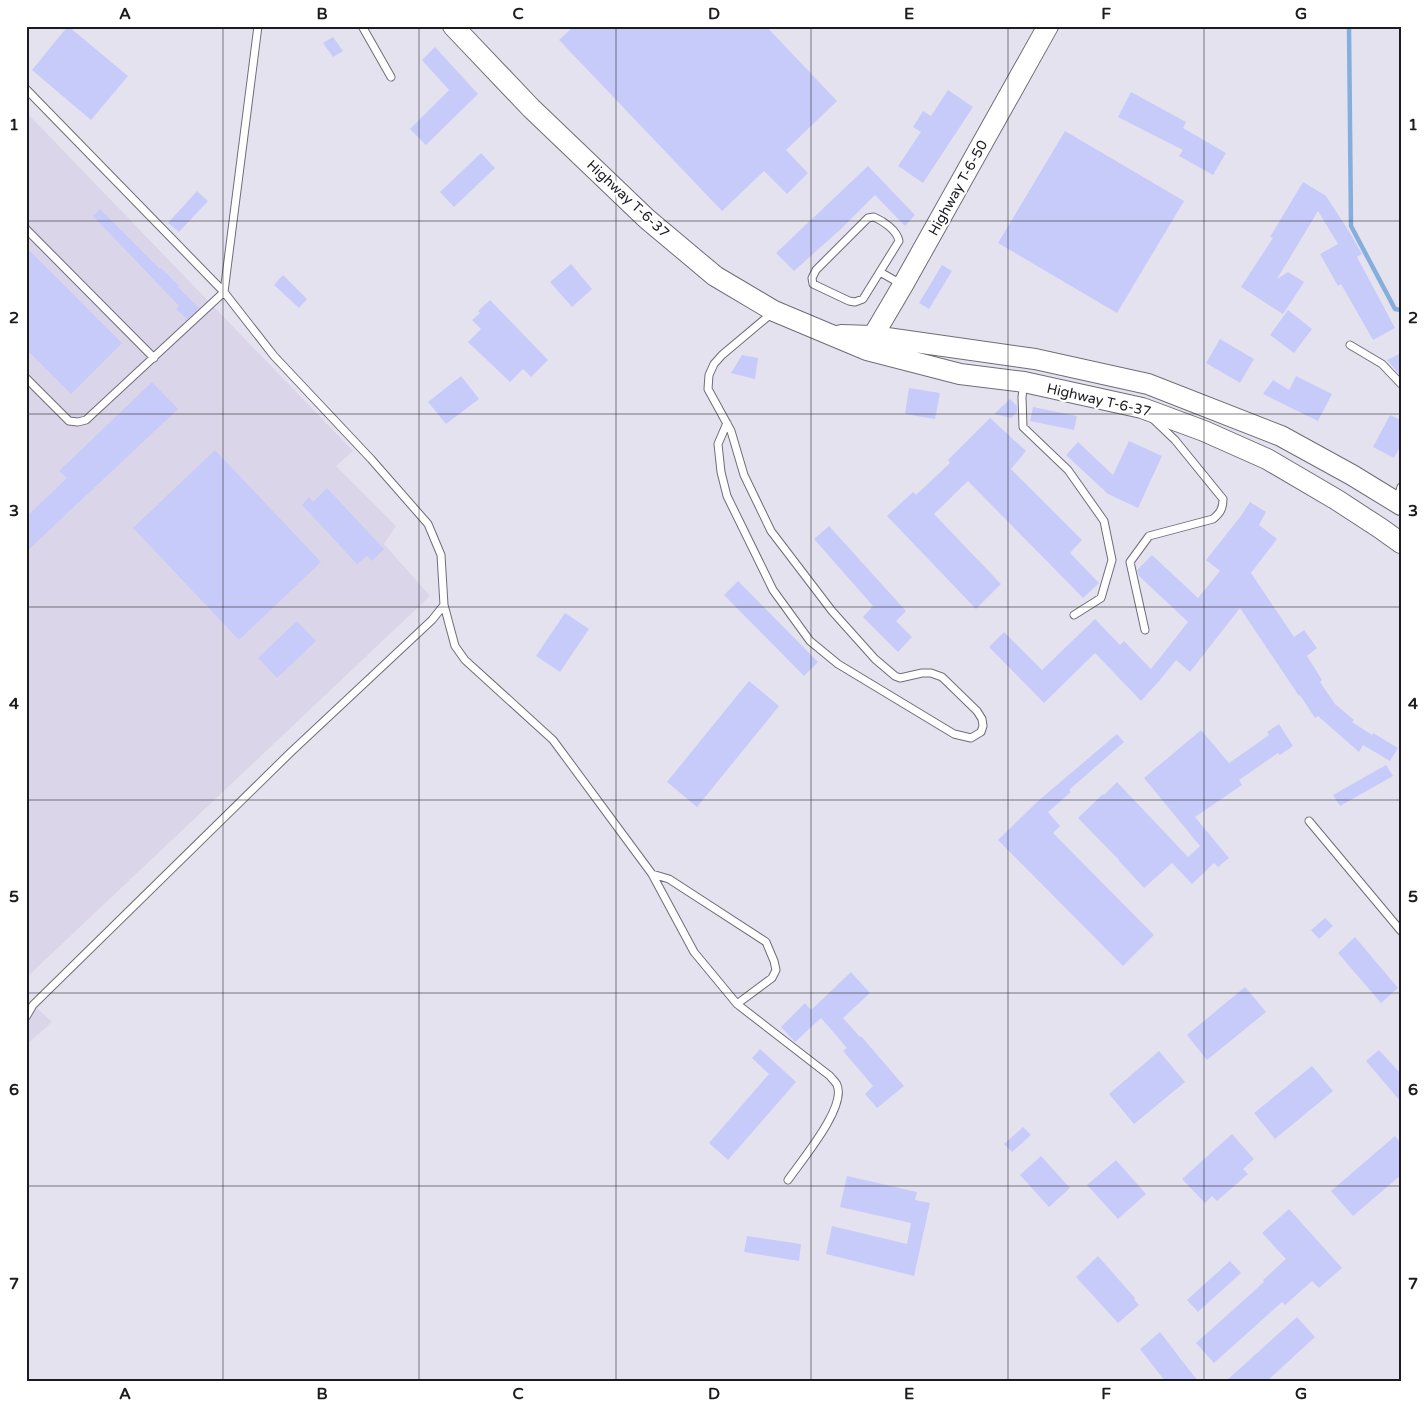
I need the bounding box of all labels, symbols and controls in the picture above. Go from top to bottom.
text: A [119,4,131,24]
text: B [316,4,328,24]
text: C [512,4,524,24]
text: D [708,4,720,24]
text: E [904,4,914,24]
text: F [1101,4,1111,24]
text: G [1295,4,1307,24]
text: 1 [9,115,19,135]
text: 1 [1408,115,1418,135]
street label: Highway T-6-50 [925,137,991,239]
street label: Highway T-6-37 [583,156,673,242]
text: 2 [9,308,19,328]
text: 2 [1408,308,1418,328]
street label: Highway T-6-37 [1045,380,1153,420]
text: 3 [9,501,19,521]
text: 3 [1408,501,1418,521]
text: 4 [9,694,19,714]
text: 4 [1408,694,1418,714]
text: 5 [9,887,19,907]
text: 5 [1408,887,1418,907]
text: 6 [9,1080,19,1100]
text: 6 [1408,1080,1418,1100]
text: 7 [9,1274,19,1294]
text: 7 [1408,1274,1418,1294]
text: A [119,1384,131,1404]
text: B [316,1384,328,1404]
text: C [512,1384,524,1404]
text: D [708,1384,720,1404]
text: E [904,1384,914,1404]
text: F [1101,1384,1111,1404]
text: G [1295,1384,1307,1404]

